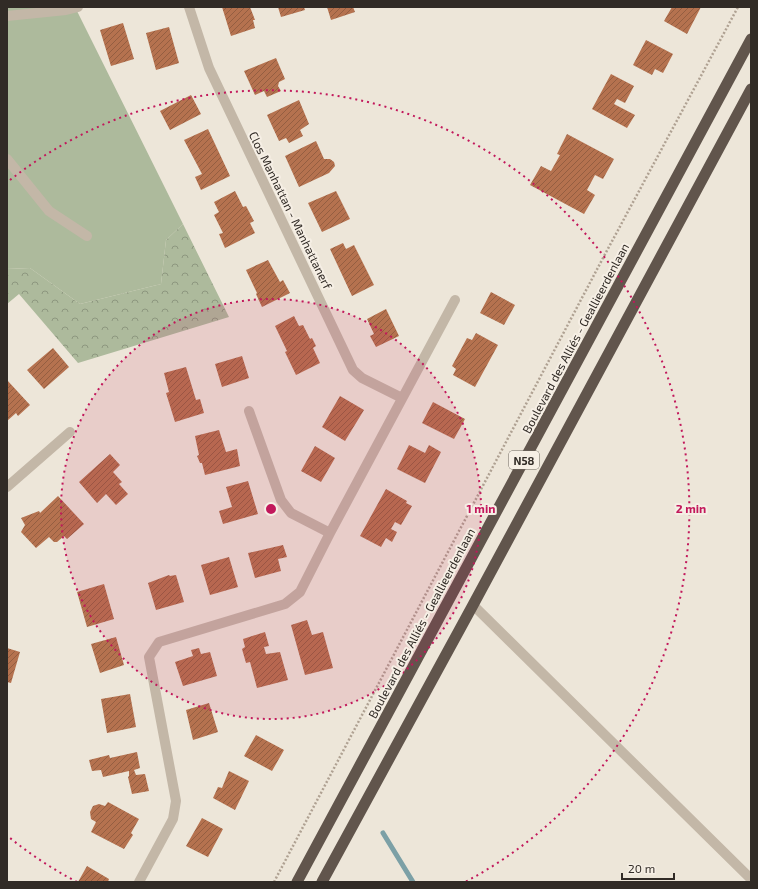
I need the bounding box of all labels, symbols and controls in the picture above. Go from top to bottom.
street label: Clos Manhattan - Manhattanerf [247,129,335,291]
street label: Boulevard des Alliés - Geallieerdenlaan [519,241,631,435]
road number: N58 [509,451,539,469]
text: 1 min [467,501,495,515]
text: 2 min [676,501,706,515]
centre of rings [264,502,278,516]
street label: Boulevard des Alliés - Geallieerdenlaan [365,526,477,720]
scale bar [622,855,674,881]
text: 20 m [628,861,655,875]

